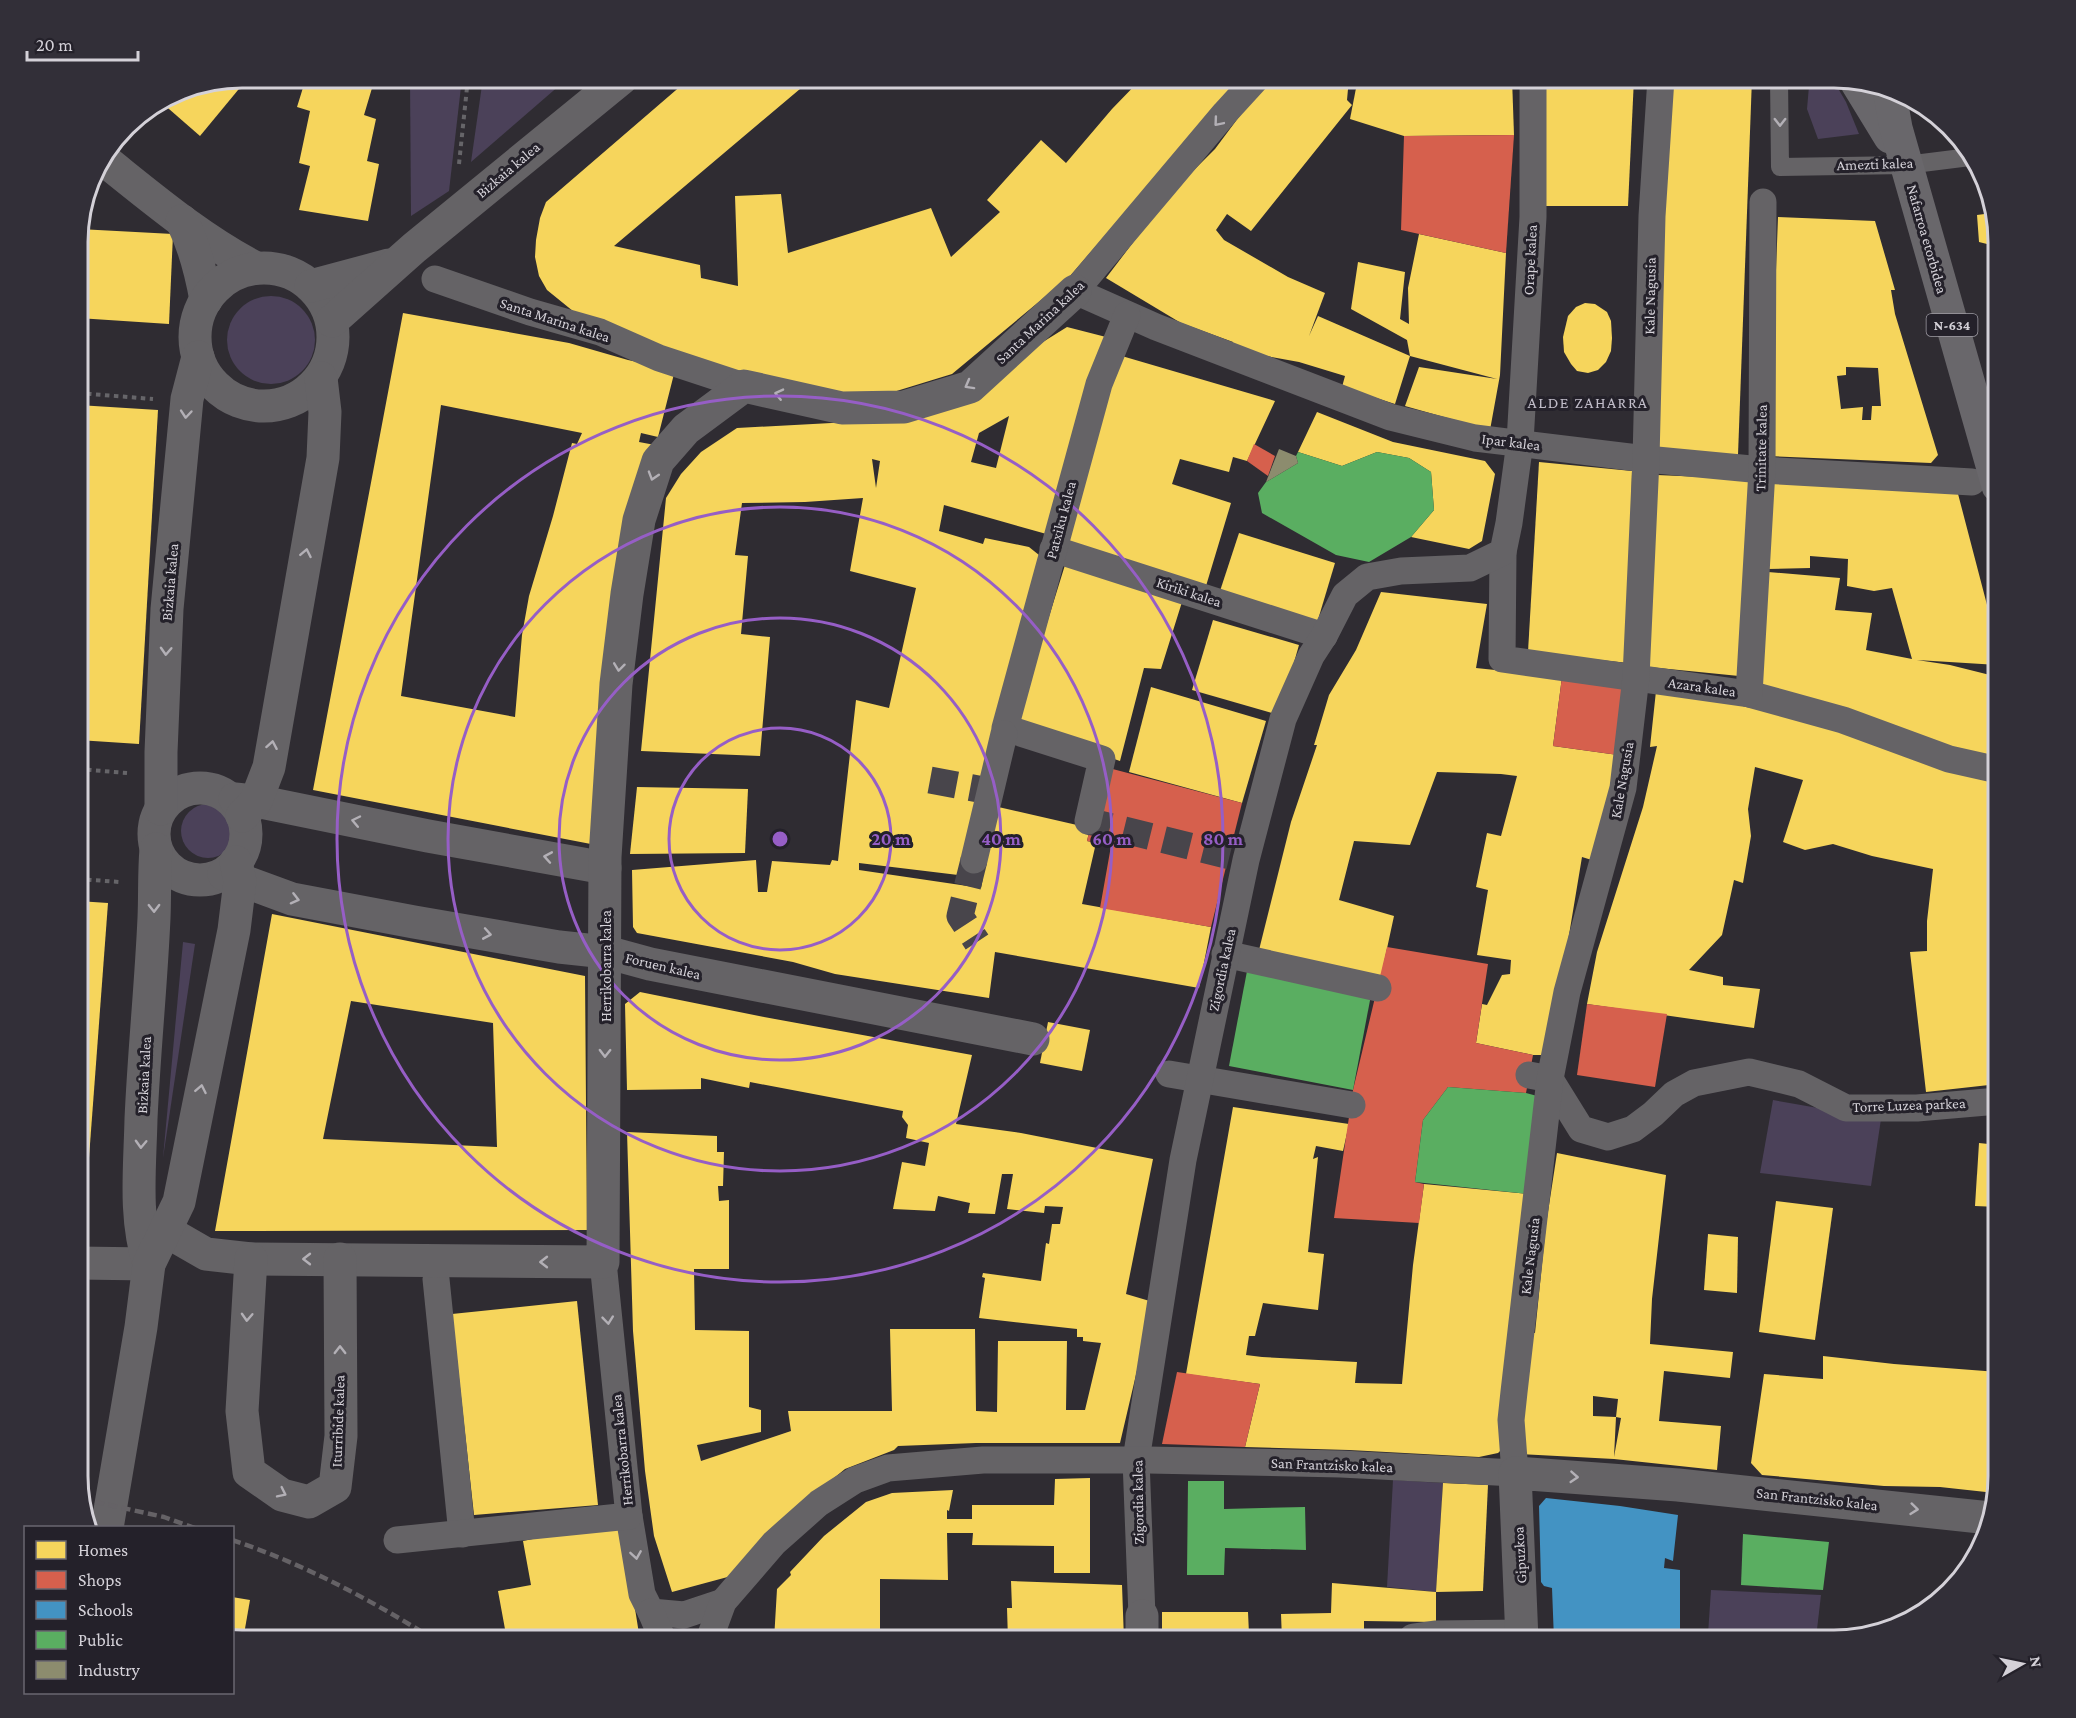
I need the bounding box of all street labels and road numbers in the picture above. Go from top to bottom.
street label: Bizkaia kalea [473,139,543,201]
street label: Amezti kalea [1836,155,1914,173]
street label: Nafarroa etorbidea [1904,183,1950,295]
street label: Orape kalea [1520,224,1541,296]
street label: Kale Nagusia [1641,257,1660,335]
street label: Santa Marina kalea [993,277,1087,367]
street label: Santa Marina kalea [498,295,612,345]
road number: N-634 [1926,314,1978,336]
street label: Trinitate kalea [1752,404,1770,492]
street label: Ipar kalea [1481,430,1541,455]
street label: Patxiku kalea [1043,480,1079,560]
street label: Bizkaia kalea [159,543,181,621]
street label: Kiriki kalea [1155,574,1223,610]
street label: Azara kalea [1667,674,1737,700]
street label: Kale Nagusia [1607,740,1638,820]
street label: Herrikobarra kalea [598,910,614,1022]
street label: Zigordia kalea [1205,927,1240,1013]
street label: Foruen kalea [624,950,702,982]
street label: Bizkaia kalea [134,1036,154,1114]
street label: Torre Luzea parkea [1852,1095,1966,1116]
street label: Kale Nagusia [1517,1217,1544,1296]
street label: Iturribide kalea [328,1374,348,1468]
street label: Herrikobarra kalea [608,1394,636,1506]
street label: San Frantzisko kalea [1271,1455,1393,1475]
street label: Zigordia kalea [1129,1460,1148,1544]
street label: San Frantzisko kalea [1755,1485,1879,1513]
street label: Gipuzkoa [1511,1526,1530,1584]

